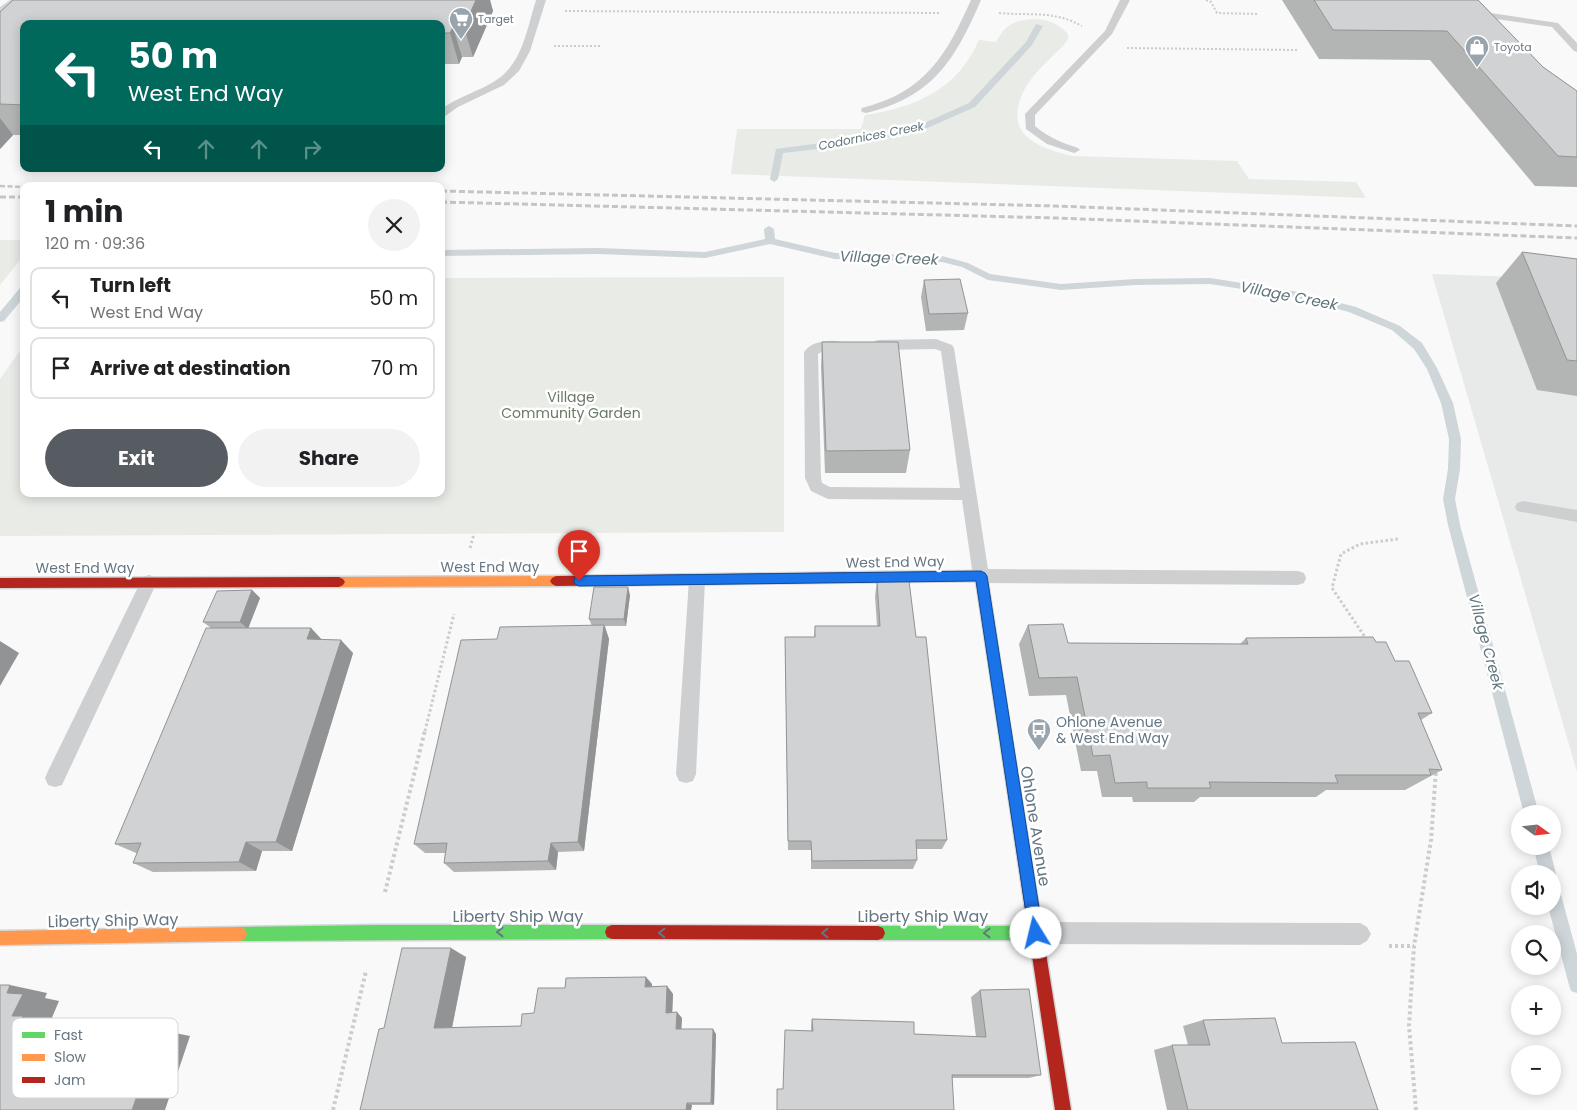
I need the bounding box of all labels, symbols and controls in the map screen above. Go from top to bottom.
supermarket icon: Target [448,6,474,40]
place label: Target [478,11,514,27]
text: 50 m [128,31,218,80]
shop icon: Toyota [1464,34,1490,68]
place label: Toyota [1494,39,1532,55]
icon: left [45,40,110,105]
text: West End Way [128,78,283,109]
water label: Codornices Creek [817,117,926,154]
icon: left [139,135,167,163]
icon: ahead [192,135,220,163]
icon: ahead [245,135,273,163]
icon: right [298,135,326,163]
text: 1 min [45,190,123,233]
button: close [368,199,420,251]
text: 120 m · 09:36 [45,232,145,255]
water label: Village Creek [839,245,940,270]
text: Turn left [90,272,171,299]
water label: Village Creek [1239,276,1341,315]
icon: left [47,284,75,312]
text: 50 m [369,285,418,312]
text: West End Way [90,301,203,324]
icon: arrive [47,354,75,382]
text: Arrive at destination [90,355,291,382]
text: 70 m [371,355,418,382]
park label: Village Community Garden [501,387,641,423]
button: Exit [45,429,228,487]
button: Share [238,429,420,487]
pin [558,530,600,581]
icon: arrive [565,537,593,565]
street label: West End Way [845,551,945,573]
street label: West End Way [441,557,540,577]
street label: West End Way [36,558,135,578]
water label: Village Creek [1464,591,1510,694]
place label: Ohlone Avenue & West End Way [1056,712,1169,748]
bus stop icon: Ohlone Avenue & West End Way [1026,717,1052,751]
street label: Ohlone Avenue [1015,764,1056,888]
north arrow [1511,805,1561,855]
map controls [1511,805,1561,1095]
button: sound [1511,865,1561,915]
street label: Liberty Ship Way [453,905,583,928]
street label: Liberty Ship Way [858,905,988,928]
position arrow [1009,906,1061,958]
street label: Liberty Ship Way [47,908,179,933]
button: search [1511,925,1561,975]
one-way arrow [496,927,504,937]
one-way arrow [658,928,666,938]
one-way arrow [821,928,828,938]
one-way arrow [983,928,991,938]
button: + [1511,985,1561,1035]
legend [12,1018,178,1098]
text: Fast [54,1025,83,1045]
button: − [1511,1045,1561,1095]
text: Slow [54,1047,87,1067]
text: Jam [54,1070,85,1090]

